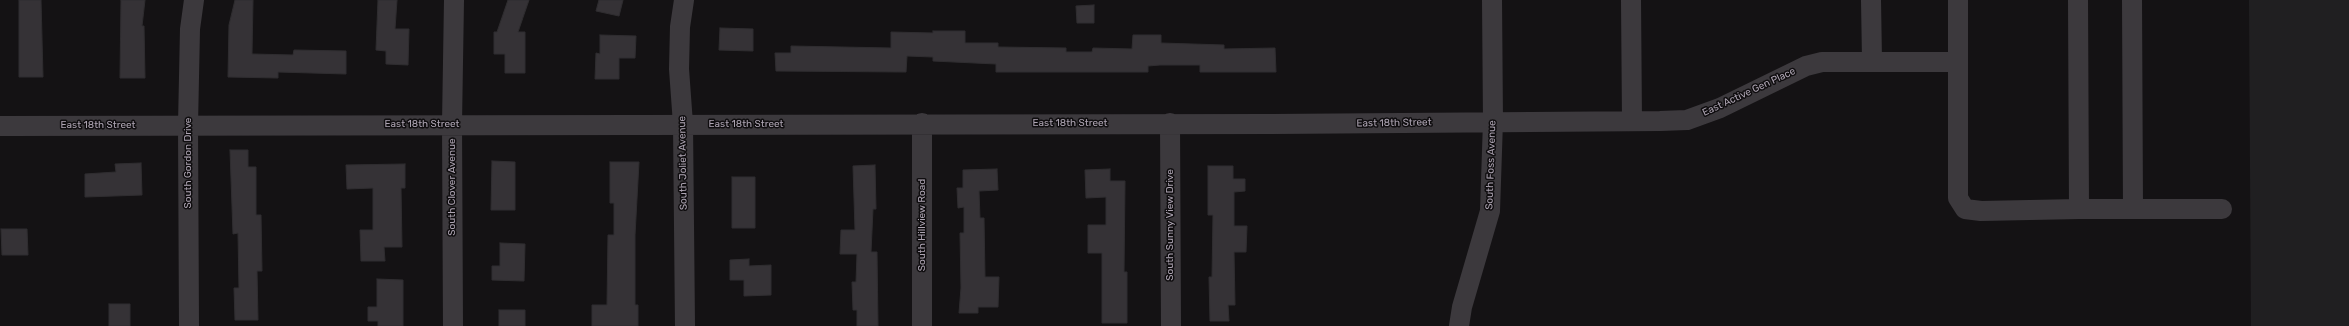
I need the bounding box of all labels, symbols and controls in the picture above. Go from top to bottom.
street label: East Active Gen Place [1701,65,1797,119]
street label: South Joliet Avenue [676,116,690,210]
street label: East 18th Street [1356,116,1432,130]
street label: East 18th Street [1032,117,1108,129]
street label: South Gordon Drive [182,118,194,208]
street label: East 18th Street [384,118,460,130]
street label: East 18th Street [708,118,784,130]
street label: East 18th Street [60,119,136,131]
street label: South Foss Avenue [1483,120,1499,210]
street label: South Clover Avenue [446,138,458,236]
street label: South Sunny View Drive [1164,169,1176,281]
street label: South Hillview Road [916,179,928,271]

